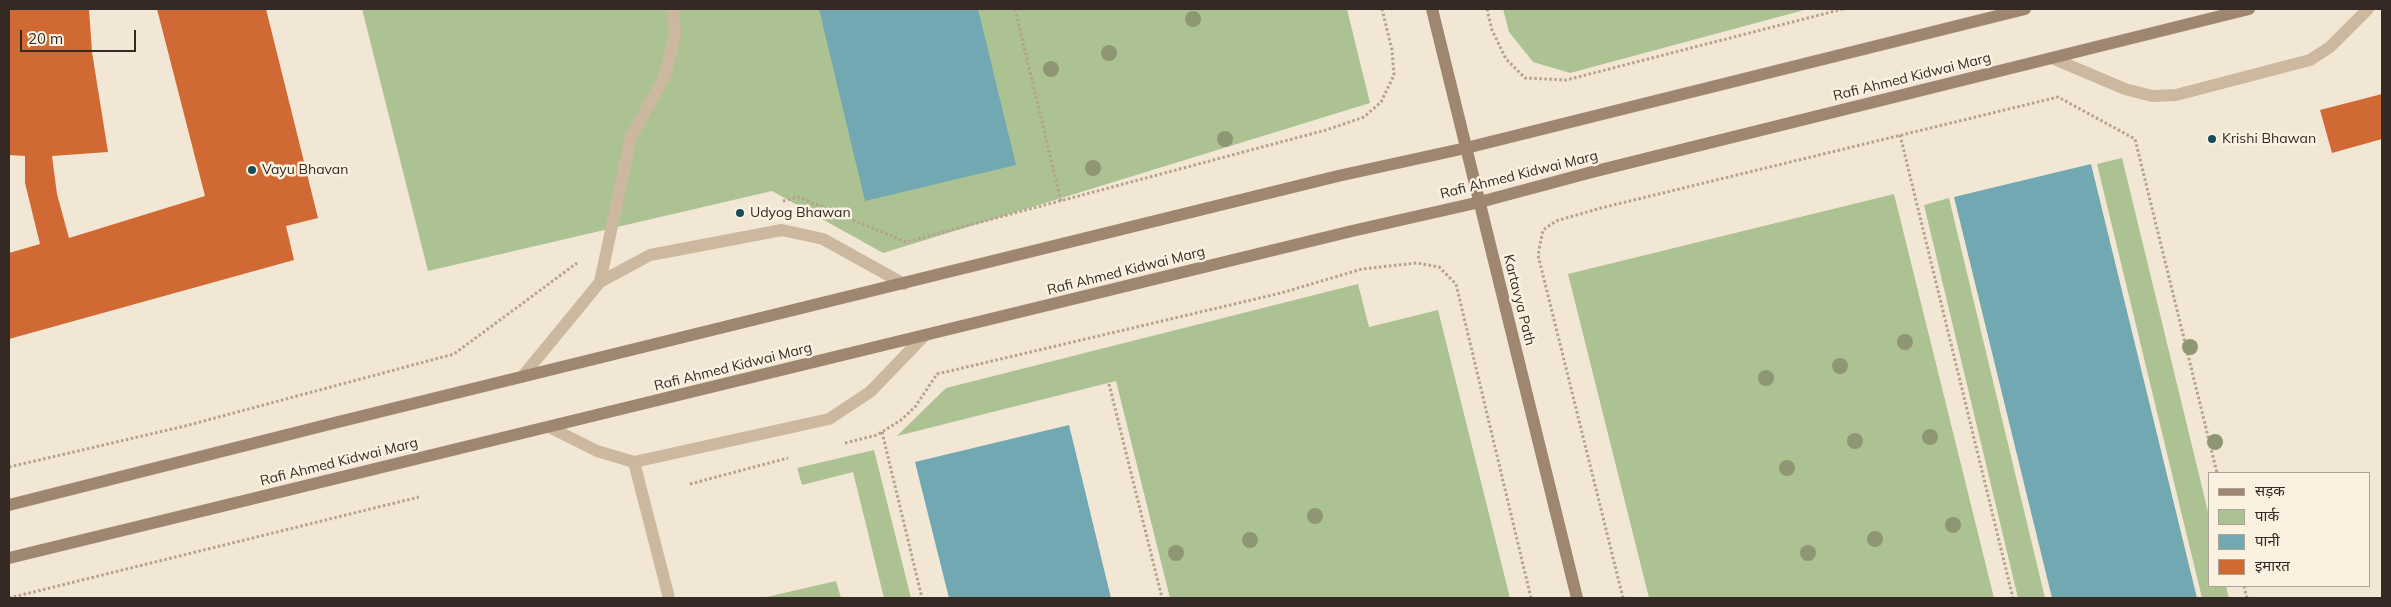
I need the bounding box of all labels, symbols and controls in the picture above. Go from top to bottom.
scale bar [22,20,139,52]
text: 20 m [28,29,63,48]
street label: Rafi Ahmed Kidwai Marg [1831,49,1993,105]
place label: Krishi Bhawan [2222,131,2316,147]
marker: Krishi Bhawan [2206,133,2218,145]
street label: Rafi Ahmed Kidwai Marg [1438,147,1600,203]
place label: Vayu Bhavan [262,162,348,178]
marker: Vayu Bhavan [246,164,258,176]
place label: Udyog Bhawan [750,205,851,221]
marker: Udyog Bhawan [734,207,746,219]
street label: Rafi Ahmed Kidwai Marg [1045,243,1207,299]
street label: Kartavya Path [1500,253,1538,347]
street label: Rafi Ahmed Kidwai Marg [652,339,814,395]
street label: Rafi Ahmed Kidwai Marg [258,434,420,490]
legend [2208,472,2371,587]
text: सड़क [2255,481,2285,500]
text: पार्क [2255,506,2279,525]
text: पानी [2255,531,2280,550]
text: इमारत [2255,556,2290,575]

